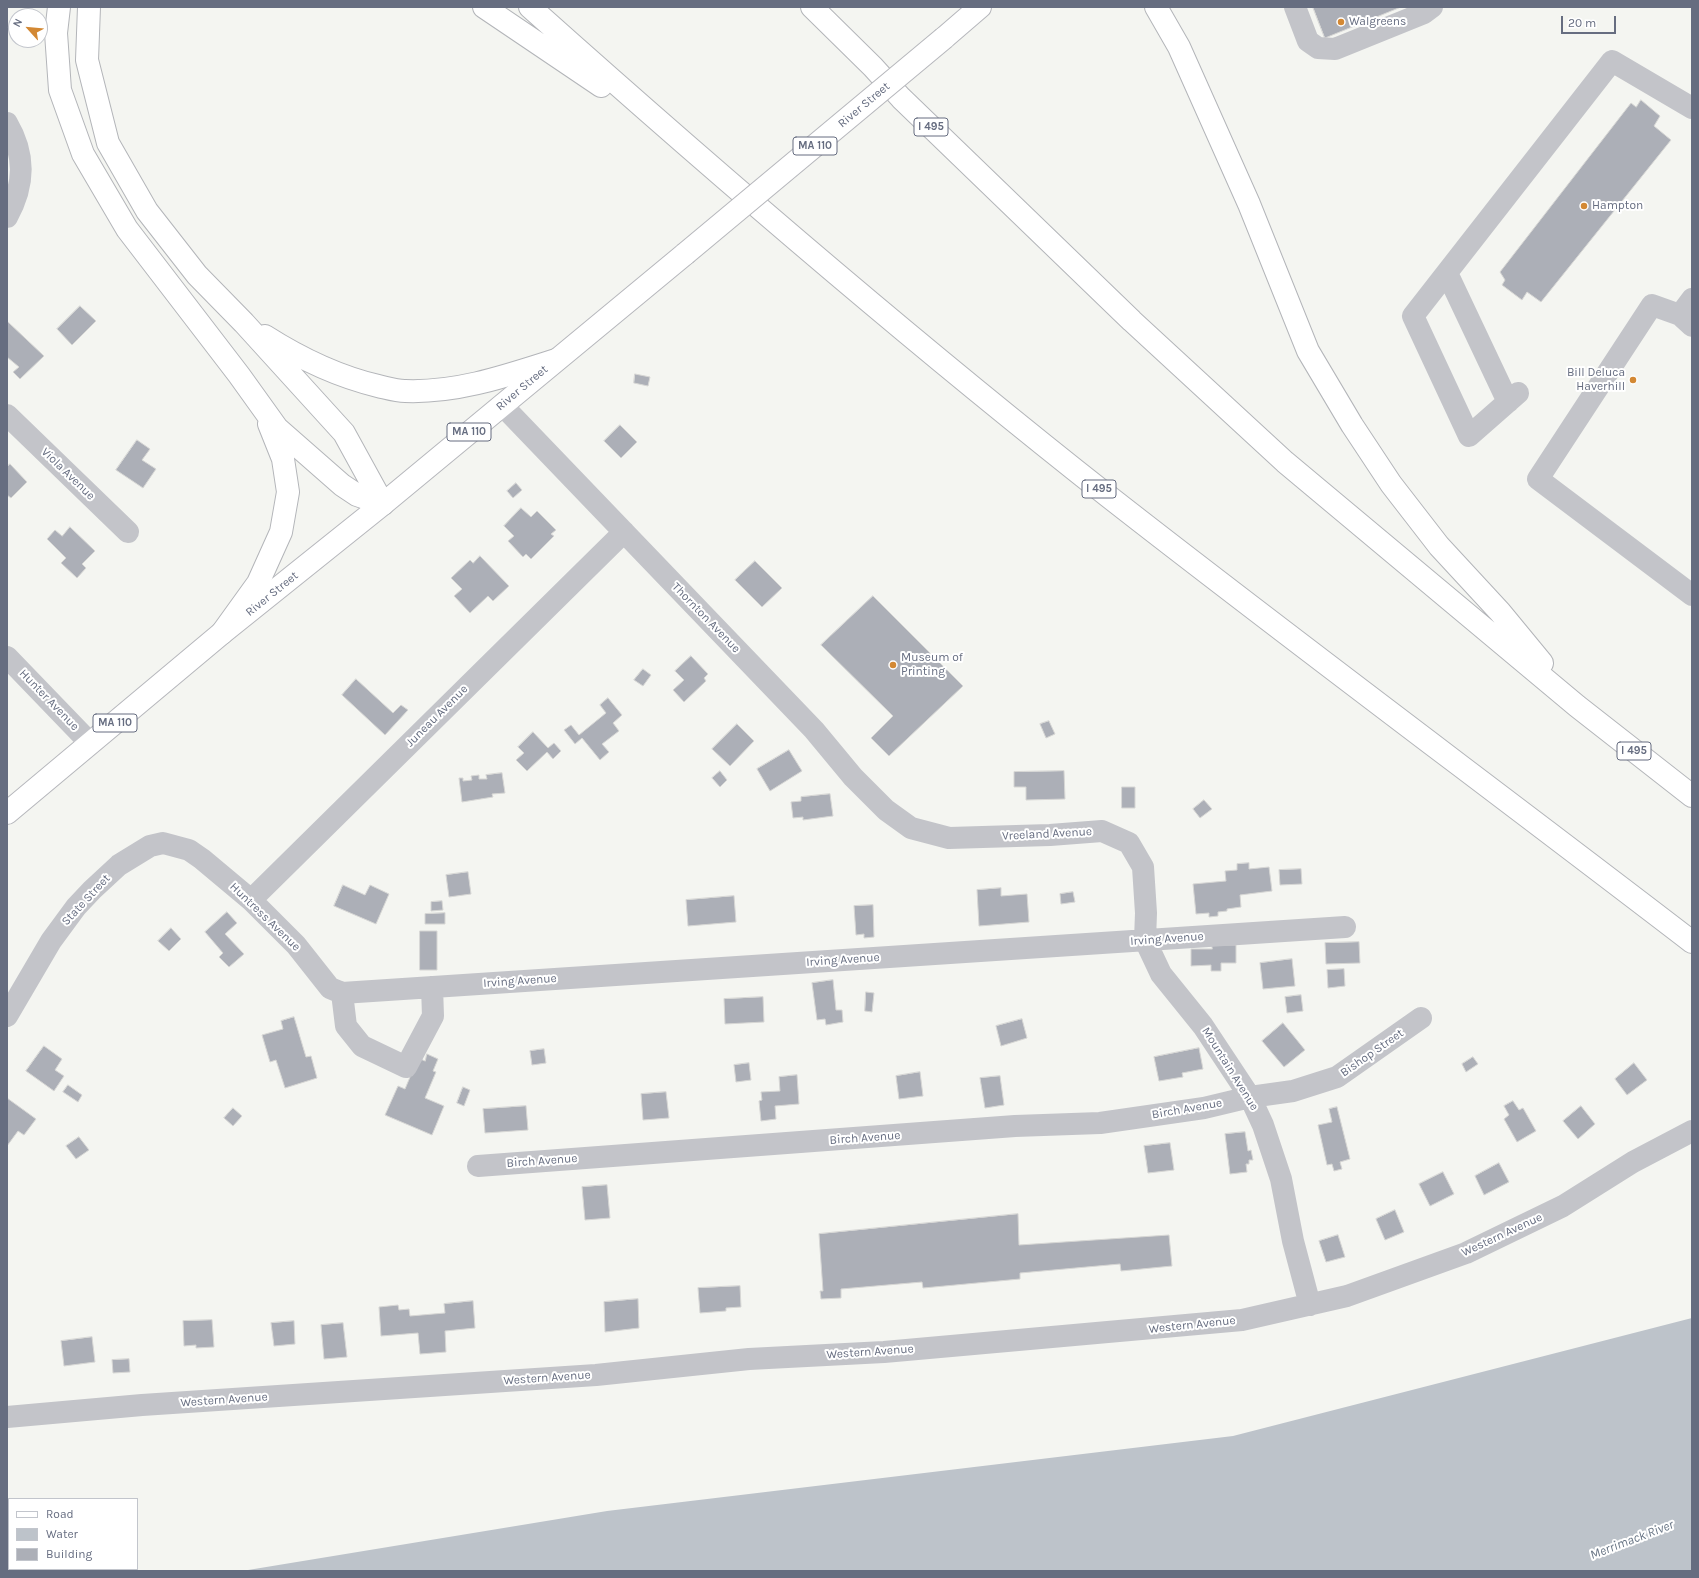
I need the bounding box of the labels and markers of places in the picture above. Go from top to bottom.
place label: Walgreens [1349,15,1406,29]
marker: Walgreens [1336,17,1346,27]
place label: Hampton [1592,199,1643,213]
marker: Hampton [1579,201,1589,211]
place label: Bill Deluca Haverhill [1567,366,1625,394]
marker: Bill Deluca Haverhill [1628,375,1638,385]
place label: Museum of Printing [901,651,963,679]
marker: Museum of Printing [888,660,898,670]

